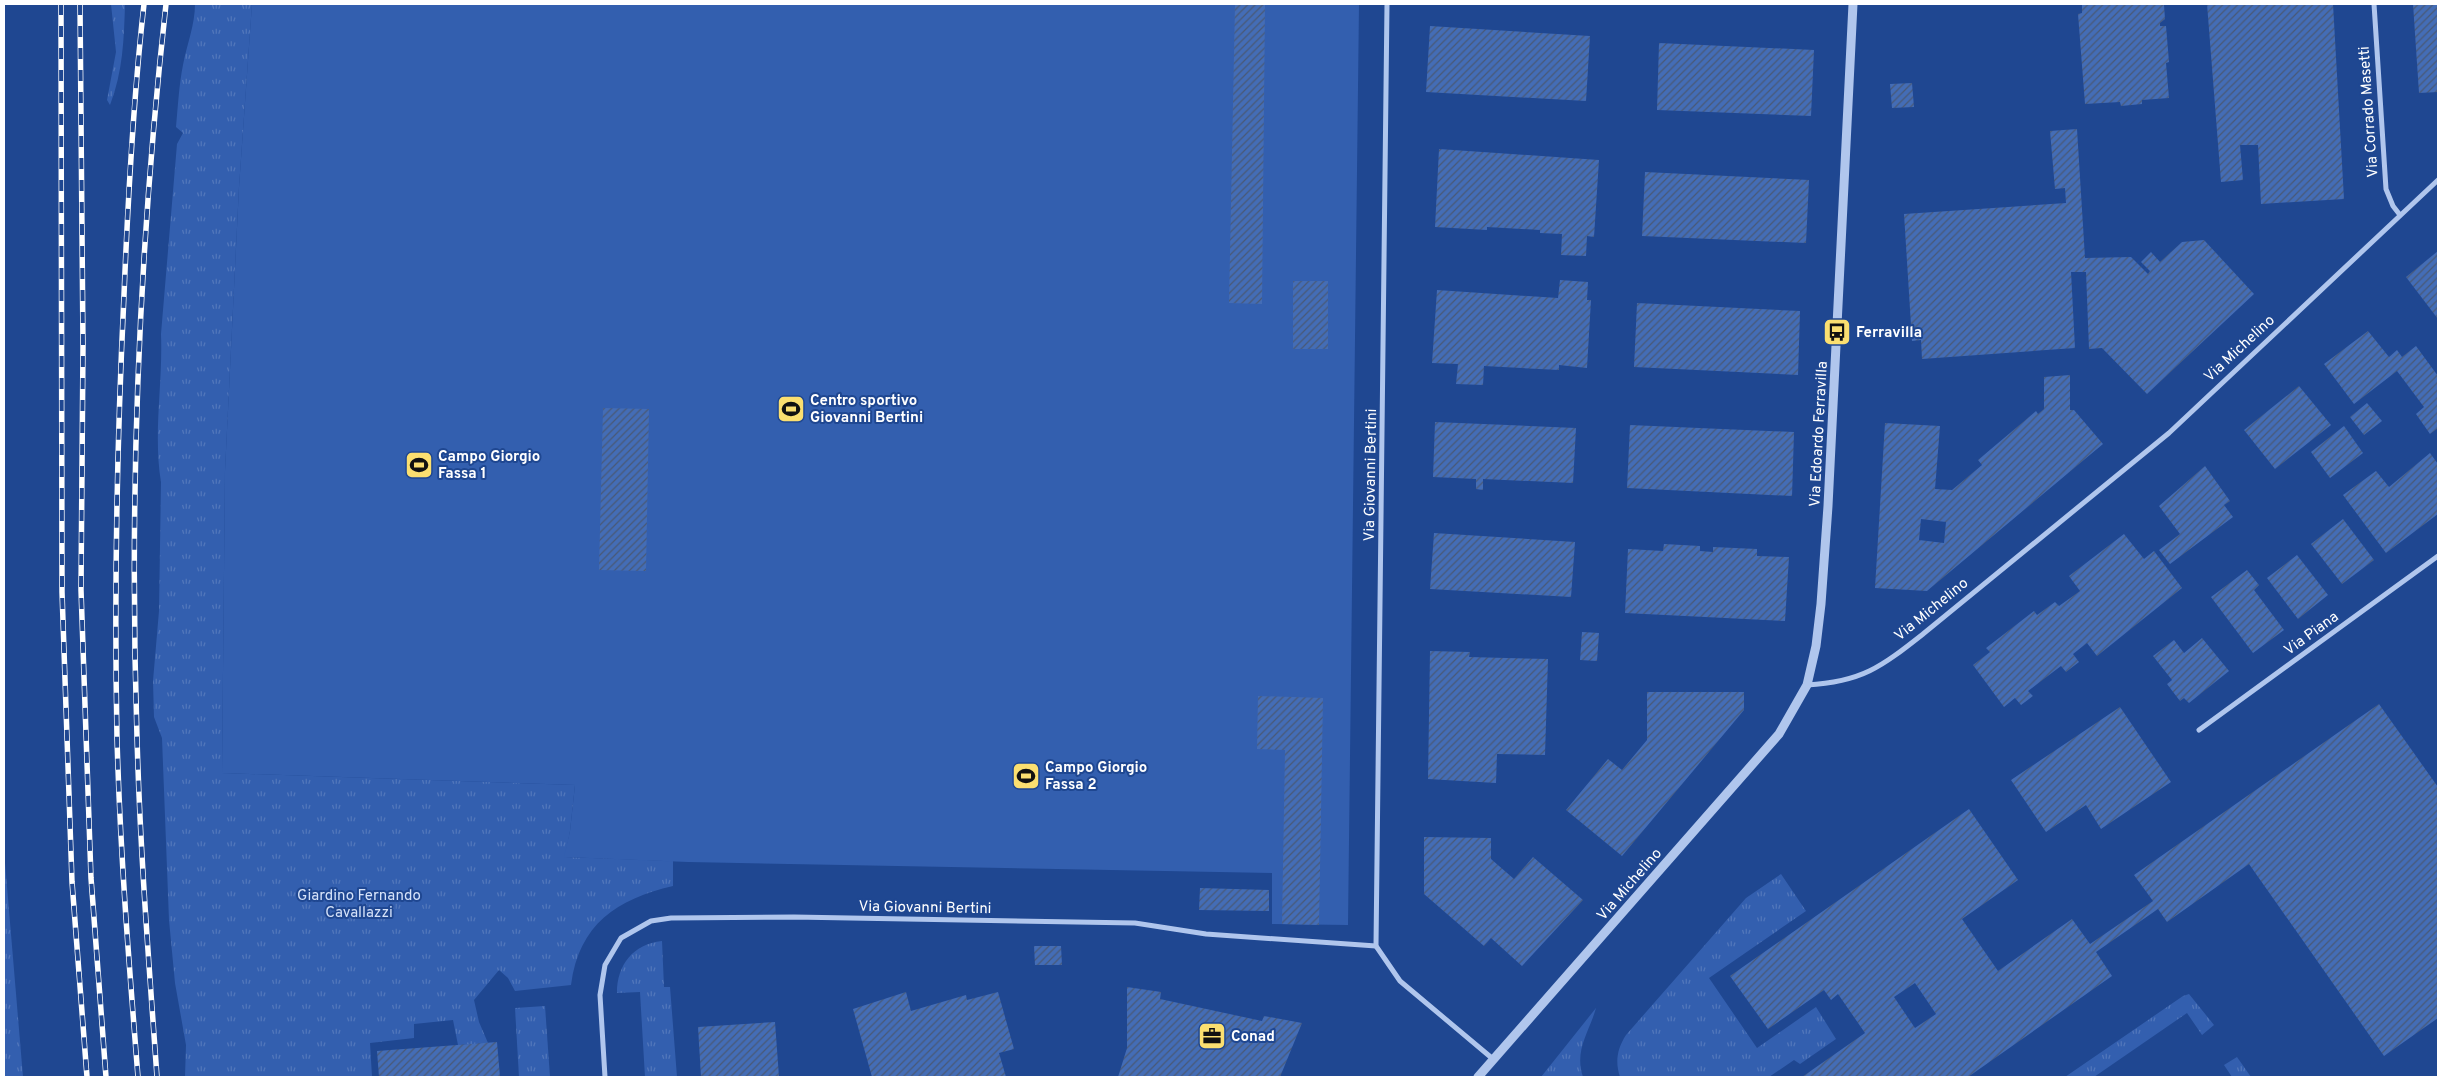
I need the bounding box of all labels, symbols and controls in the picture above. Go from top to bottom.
street label: Via Corrado Masetti [2355,46,2384,178]
street label: Via Michelino [2201,311,2279,387]
bus stop icon: Ferravilla [1822,317,1852,347]
place label: Ferravilla [1856,324,1922,343]
street label: Via Edoardo Ferravilla [1806,361,1833,508]
place label: Centro sportivo Giovanni Bertini [810,392,923,428]
sports icon: Centro sportivo Giovanni Bertini [776,394,806,424]
street label: Via Giovanni Bertini [1361,408,1382,542]
place label: Campo Giorgio Fassa 1 [438,448,540,484]
sports icon: Campo Giorgio Fassa 1 [404,450,434,480]
street label: Via Michelino [1891,574,1973,646]
street label: Via Piana [2281,608,2343,660]
place label: Campo Giorgio Fassa 2 [1045,759,1147,795]
sports icon: Campo Giorgio Fassa 2 [1011,761,1041,791]
street label: Via Michelino [1593,845,1667,925]
park label: Giardino Fernando Cavallazzi [297,887,421,923]
street label: Via Giovanni Bertini [858,898,992,919]
office icon: Conad [1197,1021,1227,1051]
place label: Conad [1231,1028,1275,1047]

